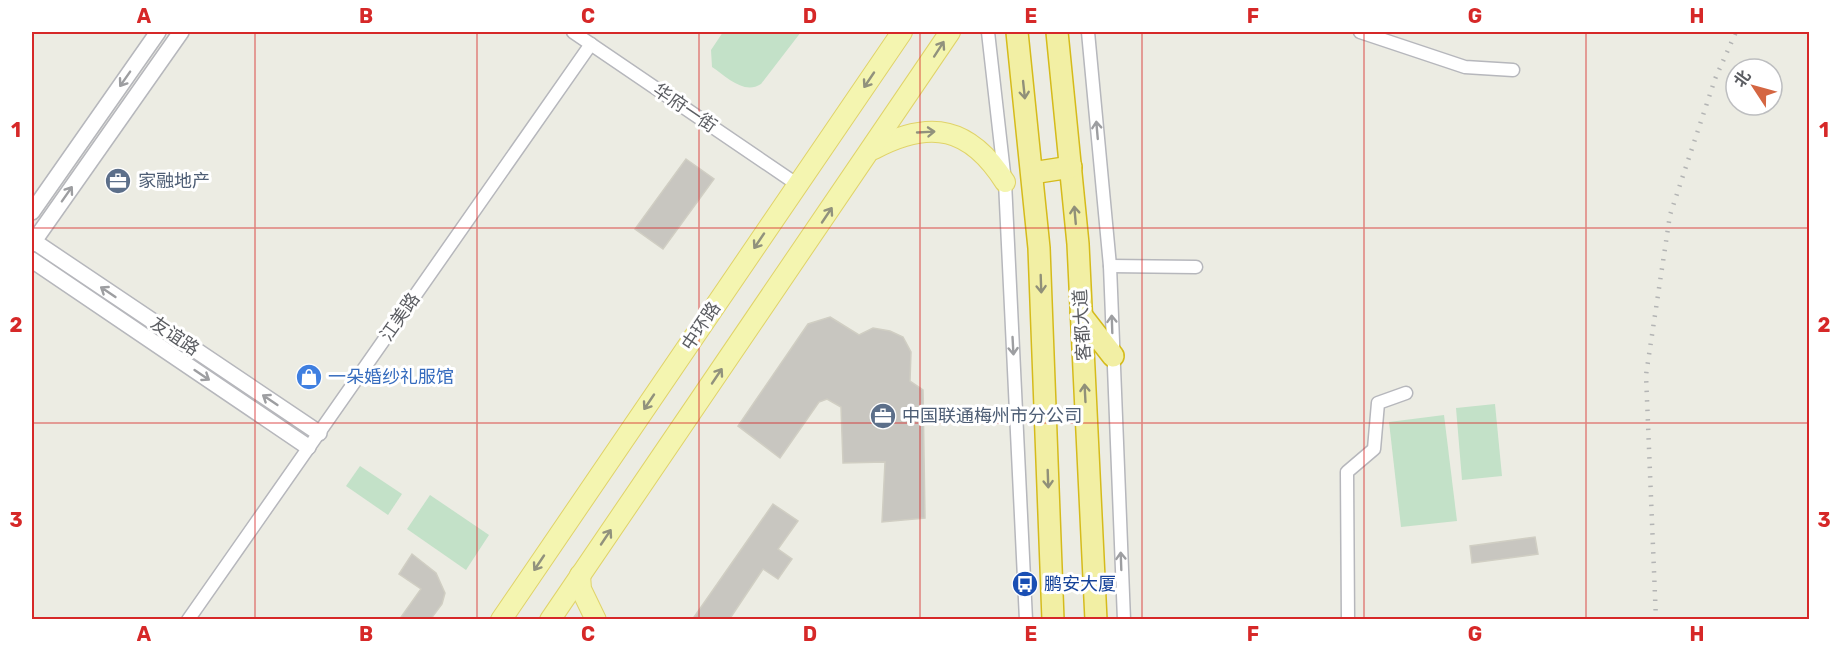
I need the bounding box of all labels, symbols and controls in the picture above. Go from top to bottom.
text: A [137,4,152,28]
text: B [359,4,373,28]
text: C [581,4,595,28]
text: D [803,4,817,28]
text: E [1025,4,1037,28]
text: F [1247,4,1259,28]
text: G [1468,4,1482,28]
text: H [1690,4,1704,28]
one-way arrow [932,41,945,58]
north arrow [1724,57,1784,117]
text: 北 [1730,66,1755,91]
one-way arrow [119,71,131,87]
one-way arrow [863,71,875,88]
street label: 华府一街 [649,79,721,137]
one-way arrow [1019,79,1030,99]
text: 1 [11,118,21,142]
text: 1 [1819,118,1829,142]
one-way arrow [1091,120,1102,140]
one-way arrow [916,126,936,137]
office icon: 家融地产 [103,166,133,196]
place label: 家融地产 [138,170,210,192]
one-way arrow [61,186,73,202]
one-way arrow [1069,205,1080,225]
one-way arrow [821,207,833,224]
one-way arrow [753,233,765,249]
one-way arrow [1035,273,1046,293]
one-way arrow [100,285,117,297]
street label: 客都大道 [1069,288,1095,362]
street label: 江美路 [376,289,424,345]
street label: 中环路 [677,297,725,355]
street label: 友谊路 [146,312,204,360]
text: 2 [10,313,23,337]
text: 2 [1818,313,1831,337]
one-way arrow [1106,315,1117,335]
one-way arrow [1008,335,1019,355]
shop icon: 一朵婚纱礼服馆 [294,362,324,392]
place label: 一朵婚纱礼服馆 [328,366,454,388]
one-way arrow [711,368,723,385]
one-way arrow [193,369,209,381]
one-way arrow [1080,384,1091,404]
one-way arrow [262,394,279,406]
one-way arrow [643,394,655,410]
office icon: 中国联通梅州市分公司 [868,401,898,431]
place label: 中国联通梅州市分公司 [902,405,1082,427]
one-way arrow [1042,468,1053,488]
text: 3 [9,508,23,532]
text: 3 [1817,508,1831,532]
one-way arrow [600,529,612,545]
one-way arrow [1116,552,1127,572]
one-way arrow [533,554,545,571]
bus stop icon: 鹏安大厦 [1010,569,1040,599]
place label: 鹏安大厦 [1044,573,1116,595]
text: A [137,622,152,646]
text: B [359,622,373,646]
text: C [581,622,595,646]
text: D [803,622,817,646]
text: E [1025,622,1037,646]
text: F [1247,622,1259,646]
text: G [1468,622,1482,646]
text: H [1690,622,1704,646]

